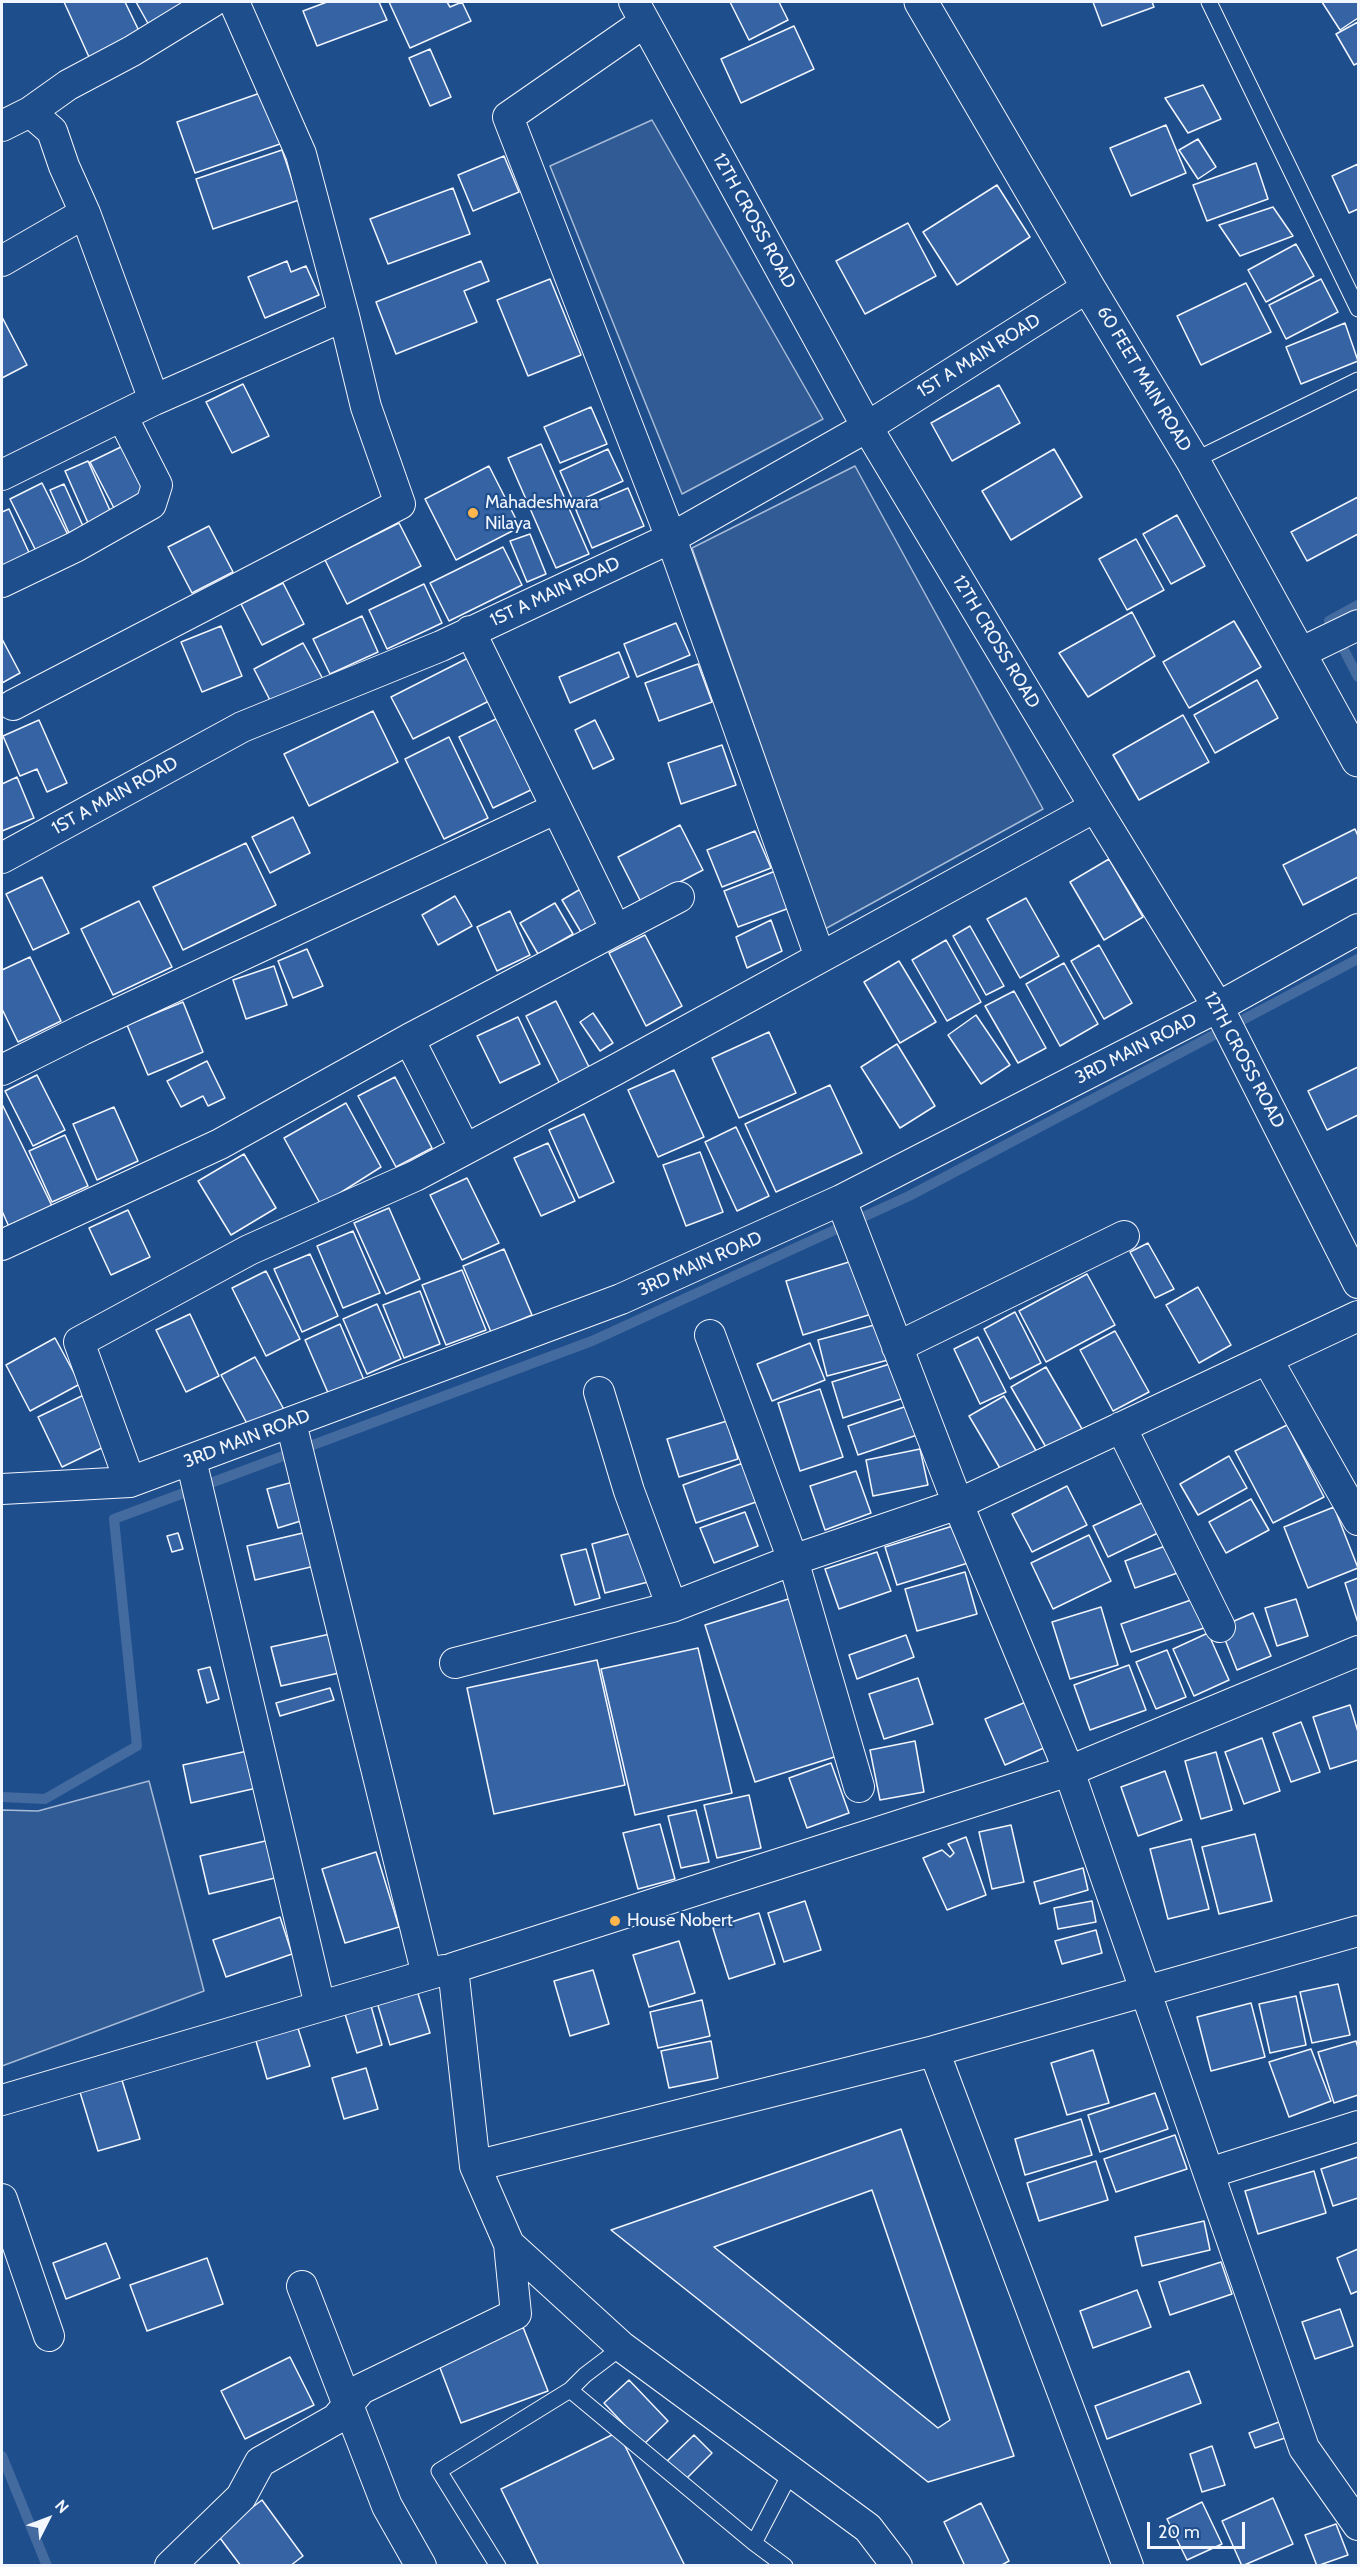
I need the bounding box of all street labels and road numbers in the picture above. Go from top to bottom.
street label: 12TH CROSS ROAD [708,150,800,292]
street label: 60 FEET MAIN ROAD [1092,302,1196,456]
street label: 1ST A MAIN ROAD [914,310,1044,402]
street label: 1ST A MAIN ROAD [487,552,623,632]
street label: 12TH CROSS ROAD [948,572,1044,712]
street label: 1ST A MAIN ROAD [48,752,182,840]
street label: 12TH CROSS ROAD [1199,988,1289,1132]
street label: 3RD MAIN ROAD [1072,1009,1200,1089]
street label: 3RD MAIN ROAD [635,1227,765,1301]
street label: 3RD MAIN ROAD [181,1405,313,1473]

